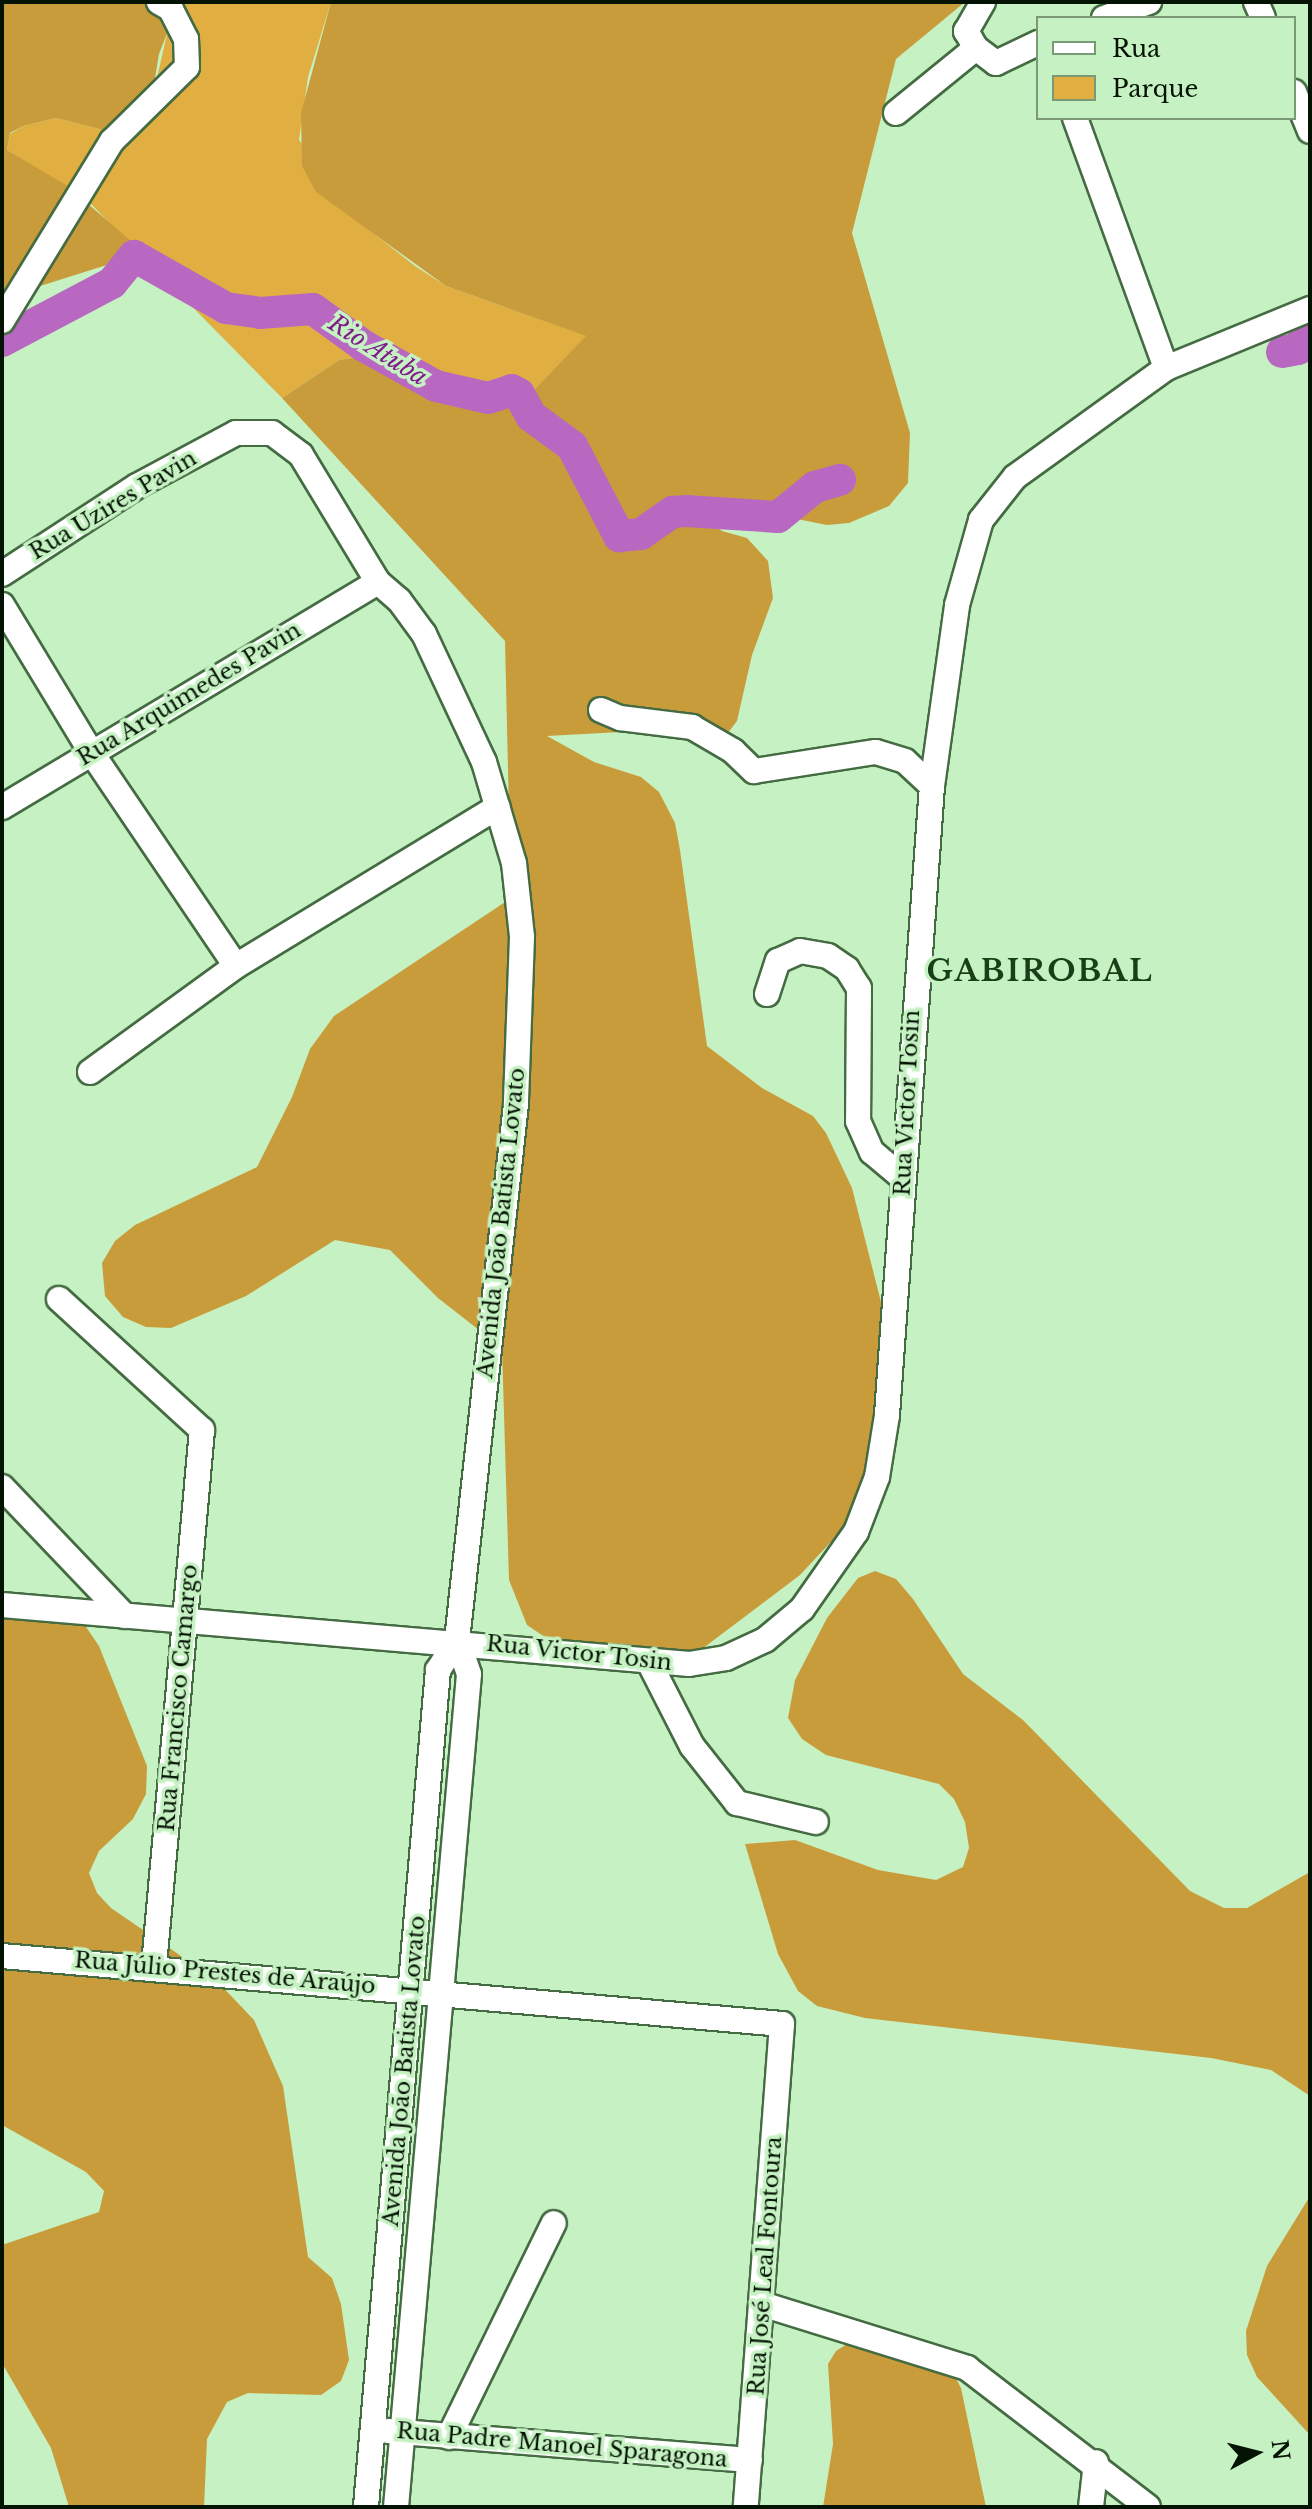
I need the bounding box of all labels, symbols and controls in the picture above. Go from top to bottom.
legend [1036,16,1296,120]
text: Rua [1112,34,1160,63]
text: Parque [1112,74,1198,103]
water label: Rio Atuba [323,308,433,392]
street label: Rua Uzires Pavin [25,445,201,565]
street label: Rua Arquimedes Pavin [72,616,306,772]
district label: GABIROBAL [926,953,1154,989]
street label: Rua Victor Tosin [889,1008,925,1198]
street label: Avenida João Batista Lovato [472,1066,530,1380]
street label: Rua Francisco Camargo [153,1563,203,1833]
street label: Rua Victor Tosin [484,1630,674,1676]
street label: Avenida João Batista Lovato [377,1914,431,2228]
street label: Rua Júlio Prestes de Araújo [73,1947,377,1999]
street label: Rua José Leal Fontoura [743,2136,787,2396]
north arrow [1216,2413,1296,2493]
street label: Rua Padre Manoel Sparagona [395,2417,729,2473]
text: N [1266,2438,1295,2462]

